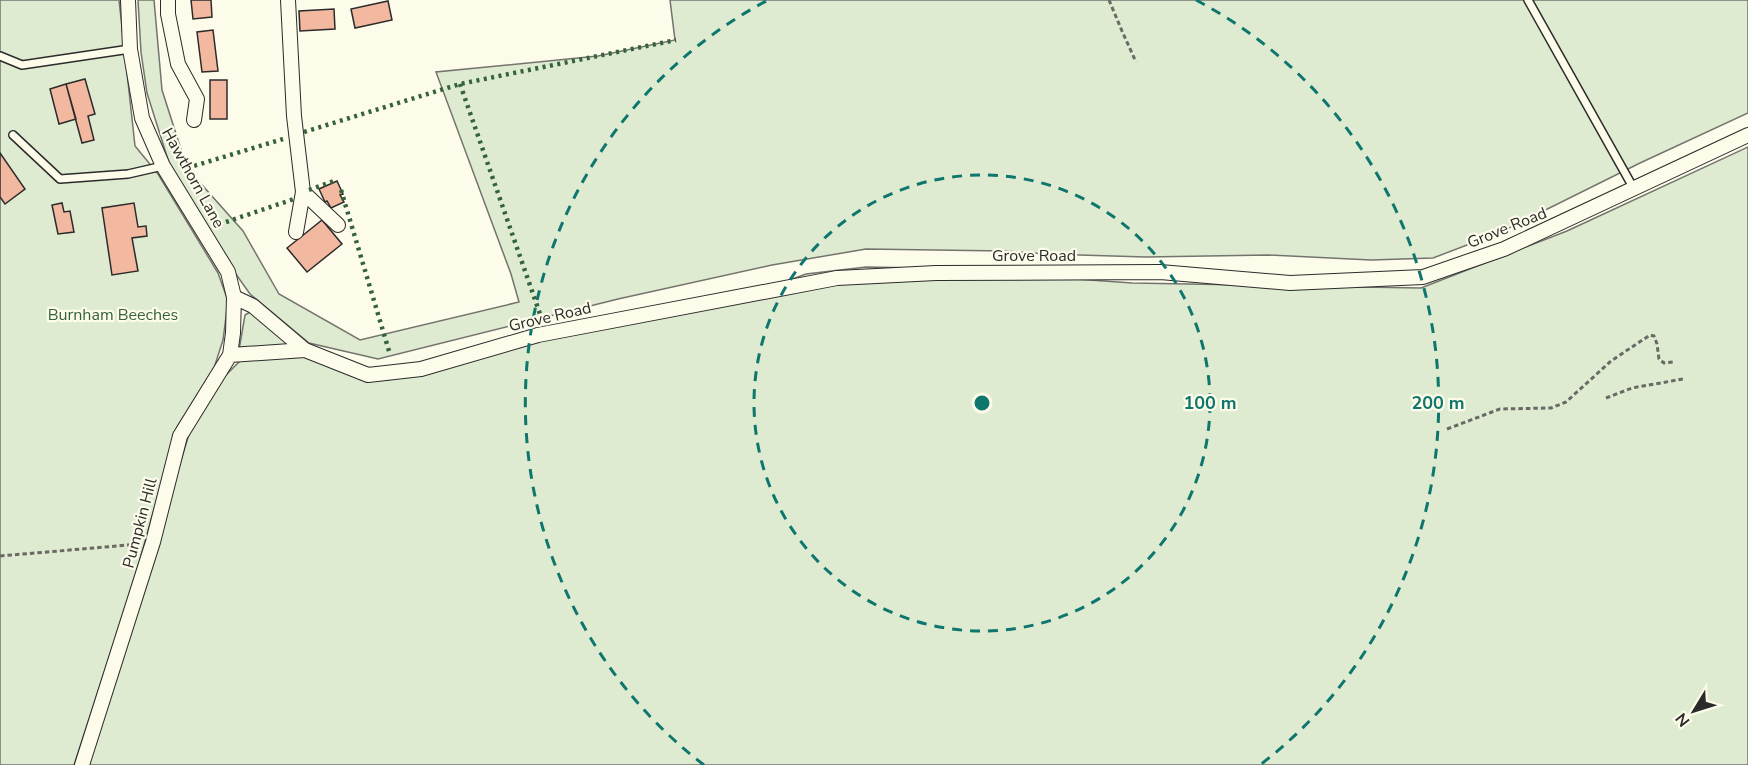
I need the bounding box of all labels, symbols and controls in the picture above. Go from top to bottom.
street label: Hawthorn Lane [156,124,230,232]
street label: Grove Road [1464,202,1550,254]
street label: Grove Road [992,245,1076,267]
street label: Grove Road [507,297,593,337]
park label: Burnham Beeches [48,304,178,326]
text: 100 m [1183,391,1237,415]
text: 200 m [1411,391,1465,415]
centre of rings [972,393,992,413]
street label: Pumpkin Hill [117,475,163,570]
north arrow [1664,681,1724,741]
text: N [1671,708,1695,731]

